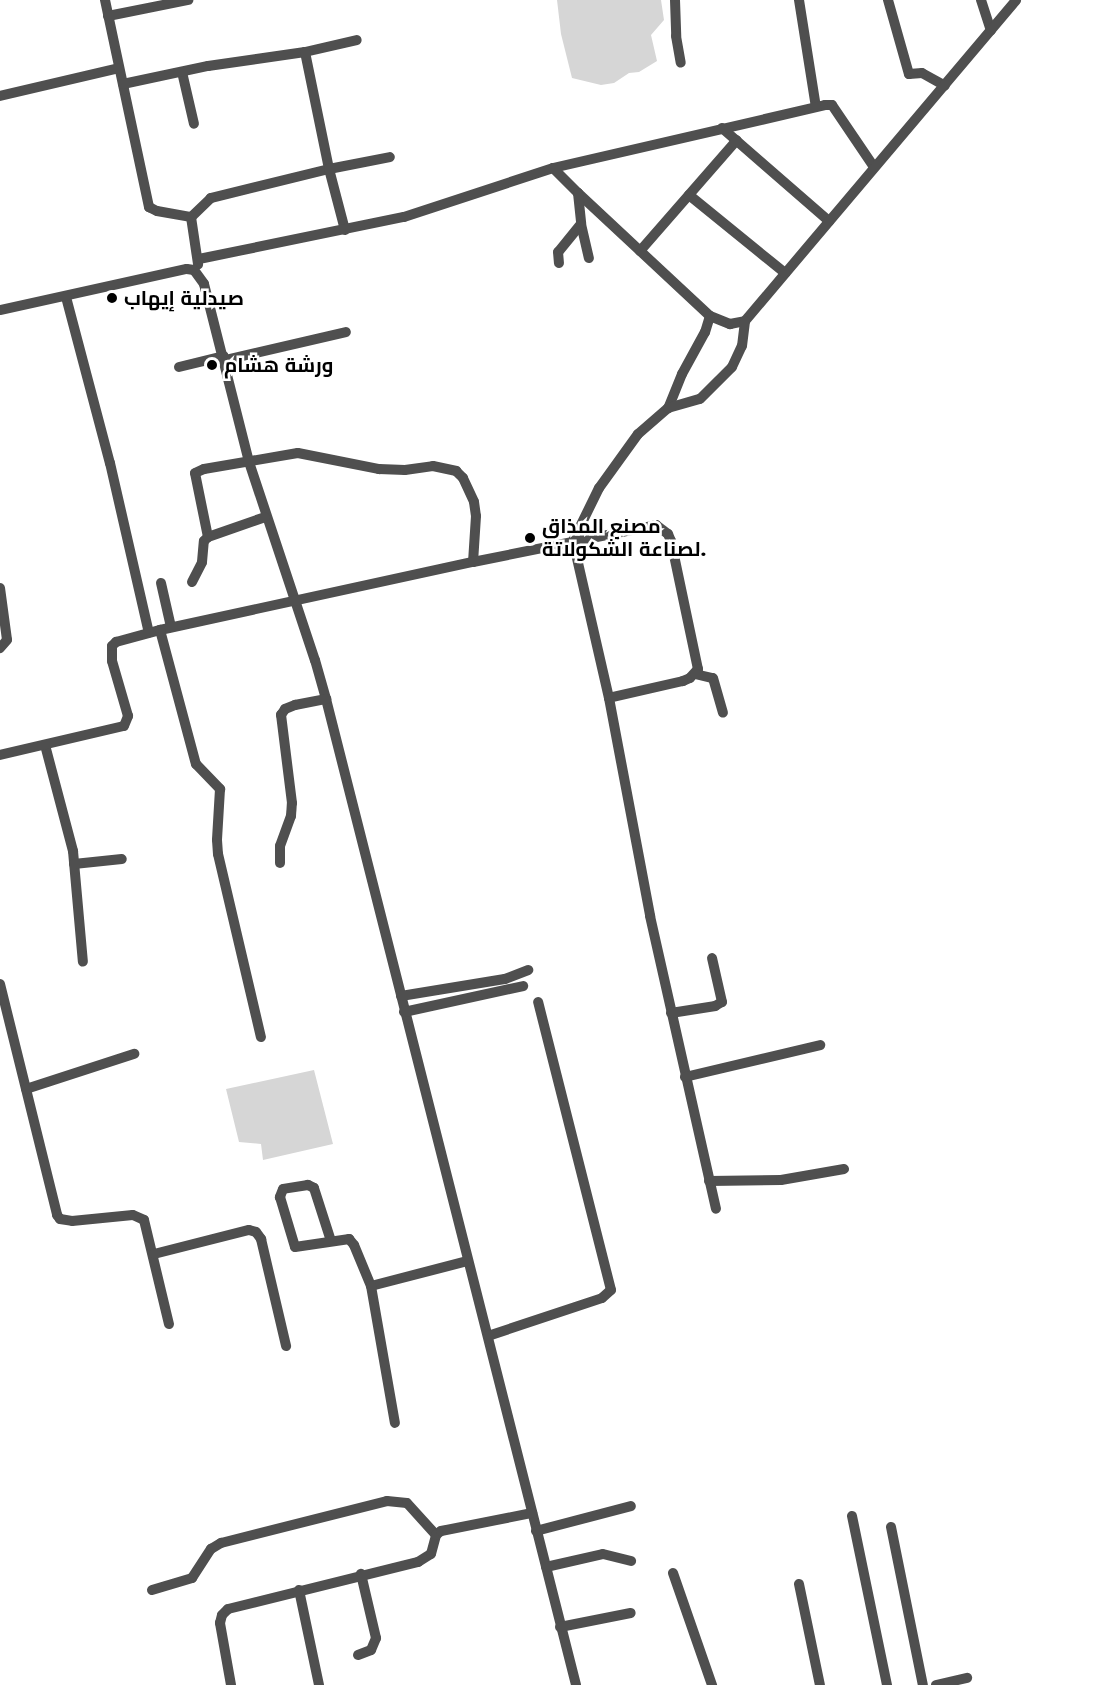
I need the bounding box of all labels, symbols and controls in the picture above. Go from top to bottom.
place label: صيدلية إيهاب [124,286,244,310]
marker: صيدلية إيهاب [105,291,119,305]
place label: ورشة هشام [224,353,333,377]
marker: ورشة هشام [205,358,219,372]
place label: مصنع المذاق لصناعة الشكولاتة. [542,514,706,561]
marker: مصنع المذاق لصناعة الشكولاتة. [523,531,537,545]

